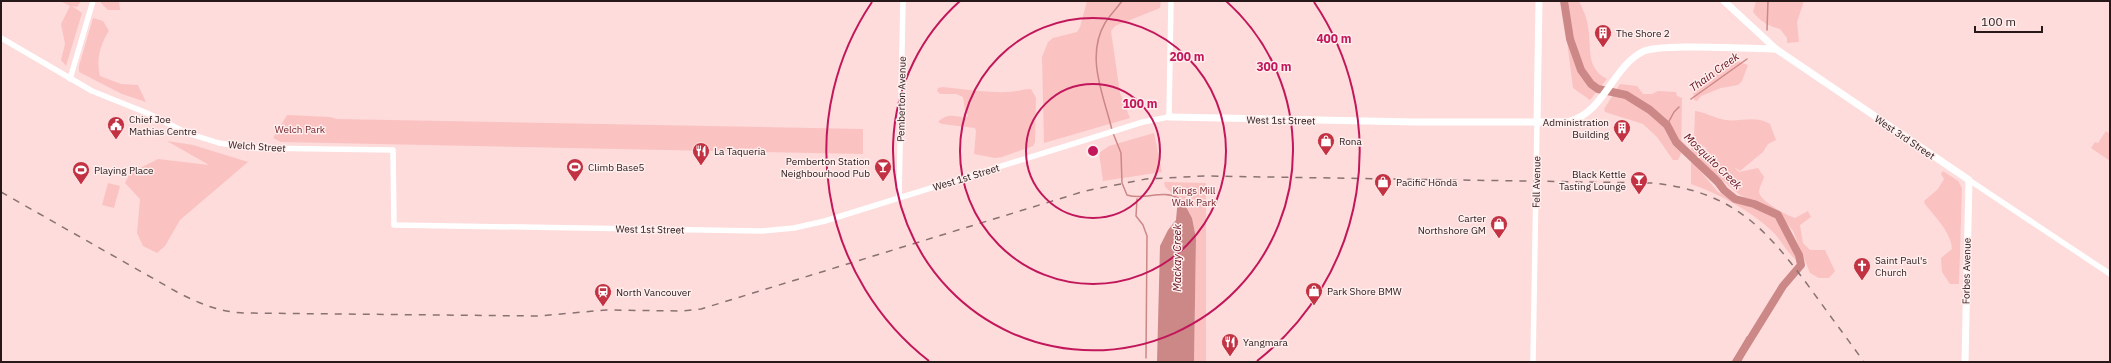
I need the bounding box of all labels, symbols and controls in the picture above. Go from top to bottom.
scale bar [1975,8,2042,34]
text: 100 m [1981,14,2016,29]
building icon: The Shore 2 [1593,23,1613,48]
place label: The Shore 2 [1616,27,1670,40]
text: 400 m [1316,31,1352,46]
text: 200 m [1169,49,1205,64]
water label: Thain Creek [1686,49,1742,95]
street label: Pemberton Avenue [894,56,909,142]
text: 300 m [1256,59,1292,74]
text: 100 m [1122,96,1158,111]
street label: West 3rd Street [1872,112,1938,163]
place label: Chief Joe Mathias Centre [129,113,197,138]
street label: West 1st Street [1246,113,1316,128]
public building icon: Chief Joe Mathias Centre [106,115,126,140]
place label: Administration Building [1543,116,1610,141]
building icon: Administration Building [1612,118,1632,143]
park label: Welch Park [275,123,326,136]
water label: Mosquito Creek [1681,130,1745,192]
shop icon: Rona [1316,131,1336,156]
place label: Rona [1339,135,1363,148]
street label: Welch Street [228,138,287,155]
restaurant icon: La Taqueria [691,141,711,166]
centre of rings [1086,144,1100,158]
place label: La Taqueria [714,145,766,158]
place label: Pemberton Station Neighbourhood Pub [781,155,870,180]
street label: Fell Avenue [1530,155,1543,208]
sports icon: Climb Base5 [565,157,585,182]
bar icon: Pemberton Station Neighbourhood Pub [873,157,893,182]
sports icon: Playing Place [71,160,91,185]
place label: Climb Base5 [588,161,645,174]
street label: West 1st Street [931,161,1002,194]
place label: Playing Place [94,164,154,177]
place label: Black Kettle Tasting Lounge [1559,168,1627,193]
bar icon: Black Kettle Tasting Lounge [1629,170,1649,195]
shop icon: Pacific Honda [1373,172,1393,197]
place label: Pacific Honda [1396,176,1458,189]
park label: Kings Mill Walk Park [1172,184,1217,209]
place label: Carter Northshore GM [1418,212,1486,237]
shop icon: Carter Northshore GM [1489,214,1509,239]
street label: West 1st Street [615,222,685,237]
water label: Mackay Creek [1170,224,1184,292]
street label: Forbes Avenue [1959,237,1974,304]
place label: Saint Paul's Church [1875,254,1927,279]
church icon: Saint Paul's Church [1852,256,1872,281]
shop icon: Park Shore BMW [1304,281,1324,306]
station icon: North Vancouver [593,282,613,307]
place label: Park Shore BMW [1327,285,1402,298]
place label: North Vancouver [616,286,691,299]
restaurant icon: Yangmara [1220,332,1240,357]
place label: Yangmara [1243,336,1288,349]

